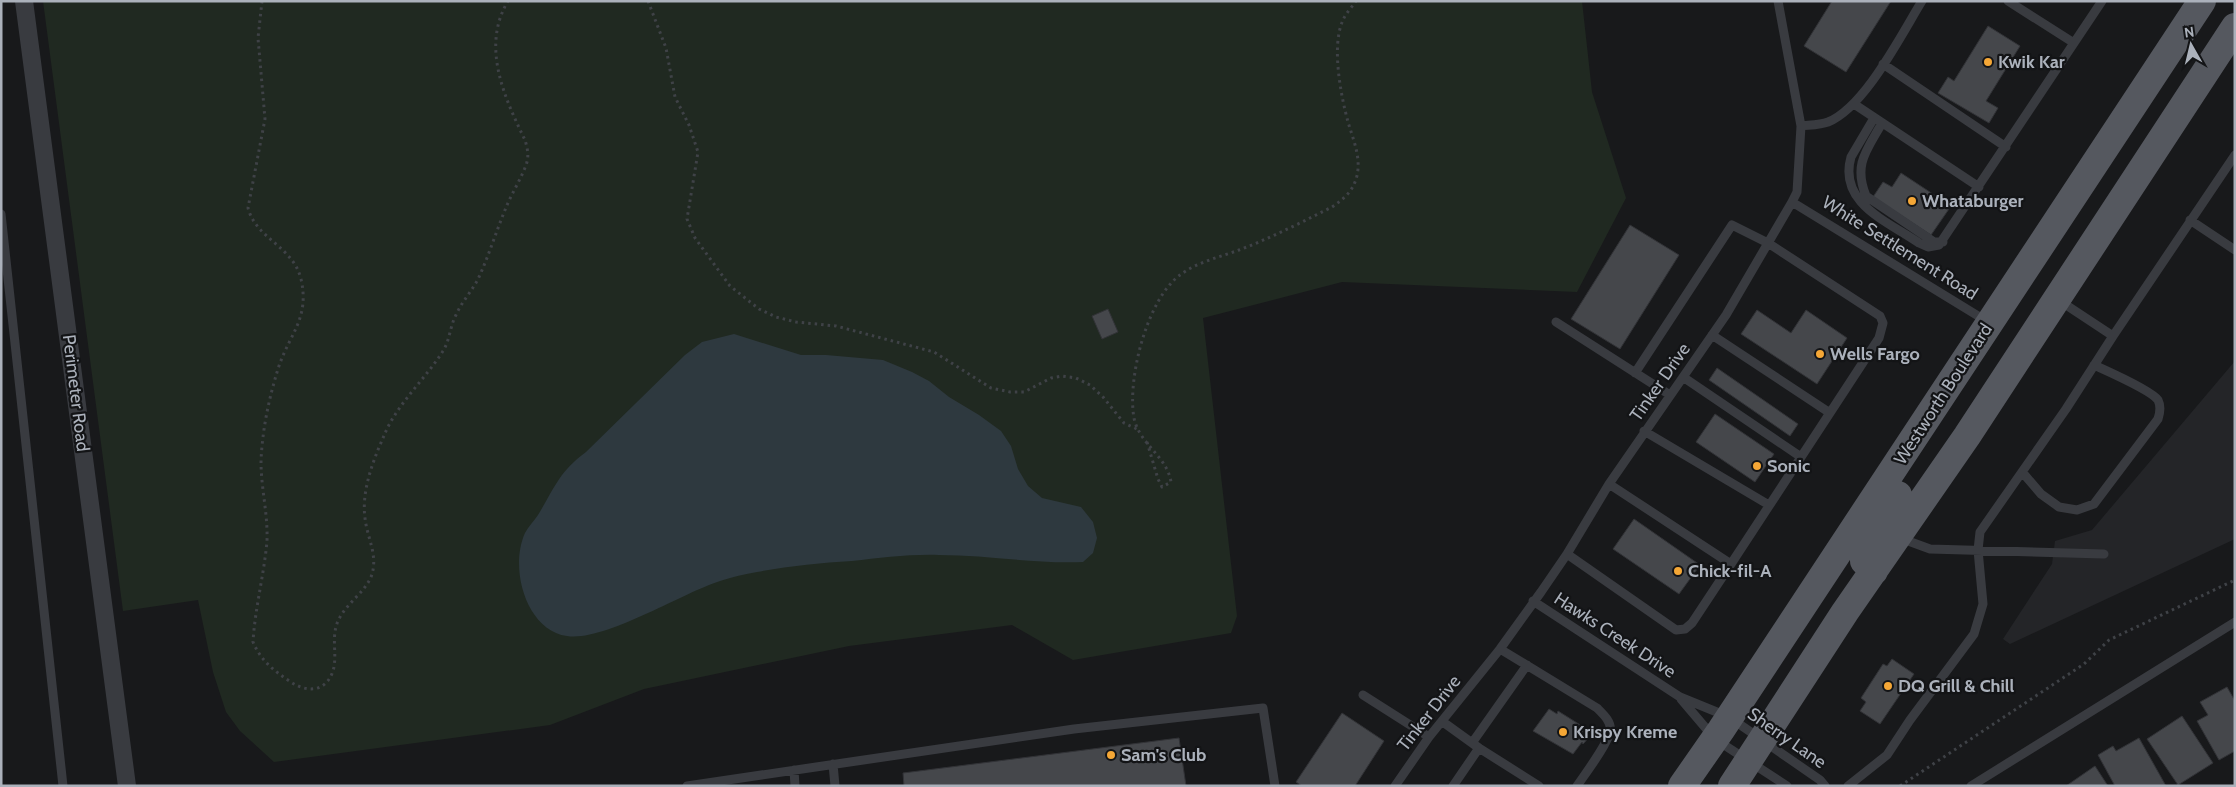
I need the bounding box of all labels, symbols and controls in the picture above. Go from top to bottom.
north arrow [2166,20,2216,70]
text: N [2183,23,2195,42]
place label: Kwik Kar [1998,51,2065,73]
marker: Kwik Kar [1982,56,1994,68]
place label: Whataburger [1922,190,2024,212]
street label: White Settlement Road [1818,191,1982,305]
marker: Whataburger [1906,195,1918,207]
street label: Westworth Boulevard [1889,319,1997,469]
street label: Perimeter Road [58,333,94,453]
street label: Tinker Drive [1625,339,1695,425]
place label: Wells Fargo [1830,343,1920,365]
marker: Wells Fargo [1814,348,1826,360]
place label: Sonic [1767,455,1810,477]
marker: Sonic [1751,460,1763,472]
place label: Chick-fil-A [1688,560,1772,582]
marker: Chick-fil-A [1672,565,1684,577]
street label: Hawks Creek Drive [1550,587,1680,683]
street label: Tinker Drive [1393,671,1465,755]
place label: DQ Grill & Chill [1898,675,2015,697]
marker: DQ Grill & Chill [1882,680,1894,692]
street label: Sherry Lane [1743,703,1831,773]
place label: Krispy Kreme [1573,721,1677,743]
marker: Krispy Kreme [1557,726,1569,738]
place label: Sam's Club [1121,744,1206,766]
marker: Sam's Club [1105,749,1117,761]

